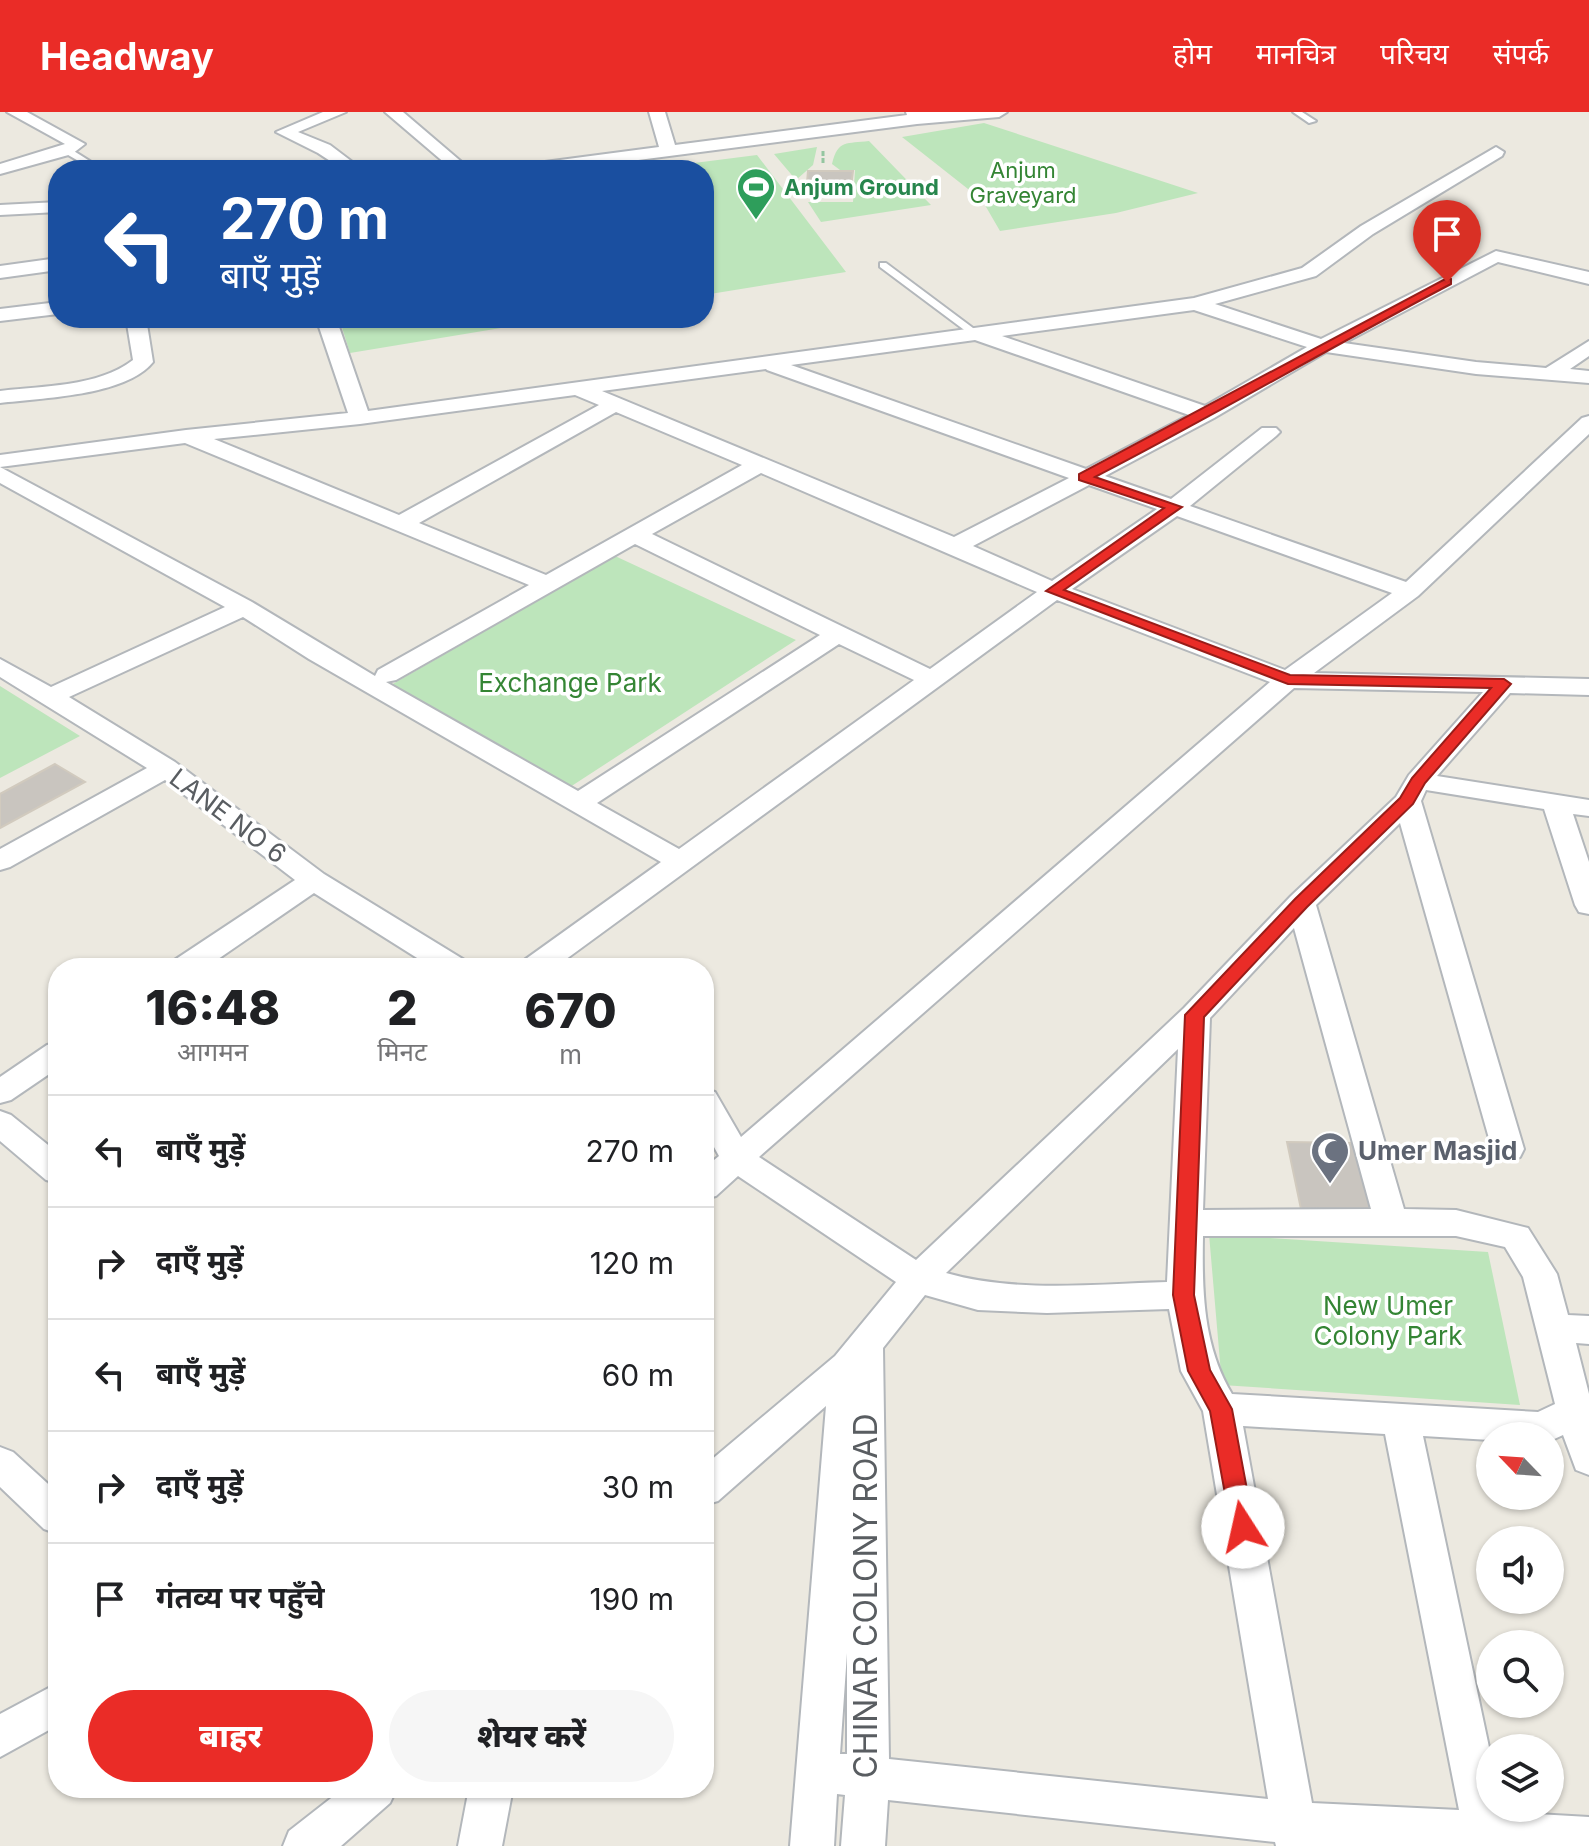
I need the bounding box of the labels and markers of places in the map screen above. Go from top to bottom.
sports icon: Anjum Ground [735,166,777,221]
place label: Anjum Ground [784,174,939,200]
pin [1413,200,1481,282]
mosque icon: Umer Masjid [1309,1130,1351,1185]
place label: Umer Masjid [1358,1135,1517,1166]

